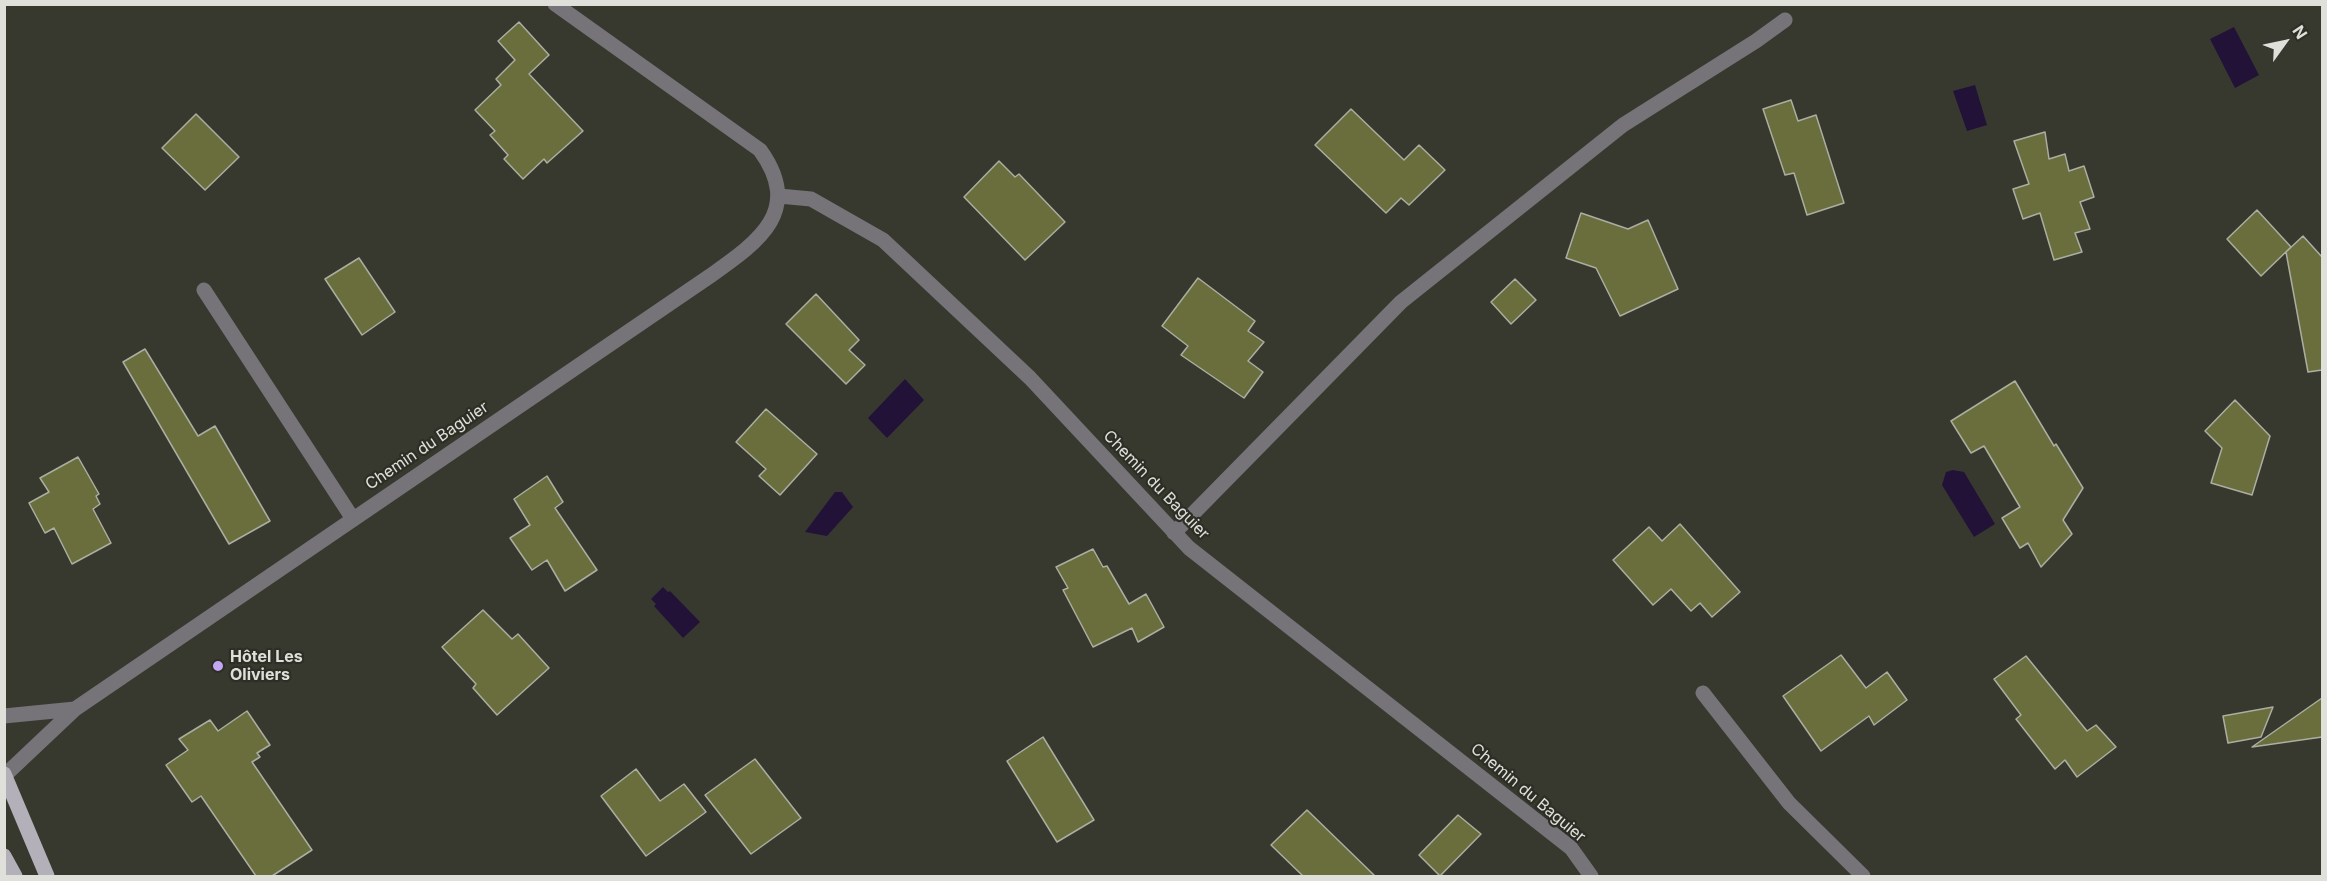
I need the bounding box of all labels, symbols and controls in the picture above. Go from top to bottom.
north arrow [2255,12,2315,72]
text: N [2288,22,2312,43]
street label: Chemin du Baguier [362,398,492,494]
street label: Chemin du Baguier [1099,427,1213,543]
place label: Hôtel Les Oliviers [230,647,303,685]
marker: Hôtel Les Oliviers [211,659,225,673]
street label: Chemin du Baguier [1467,739,1589,847]

